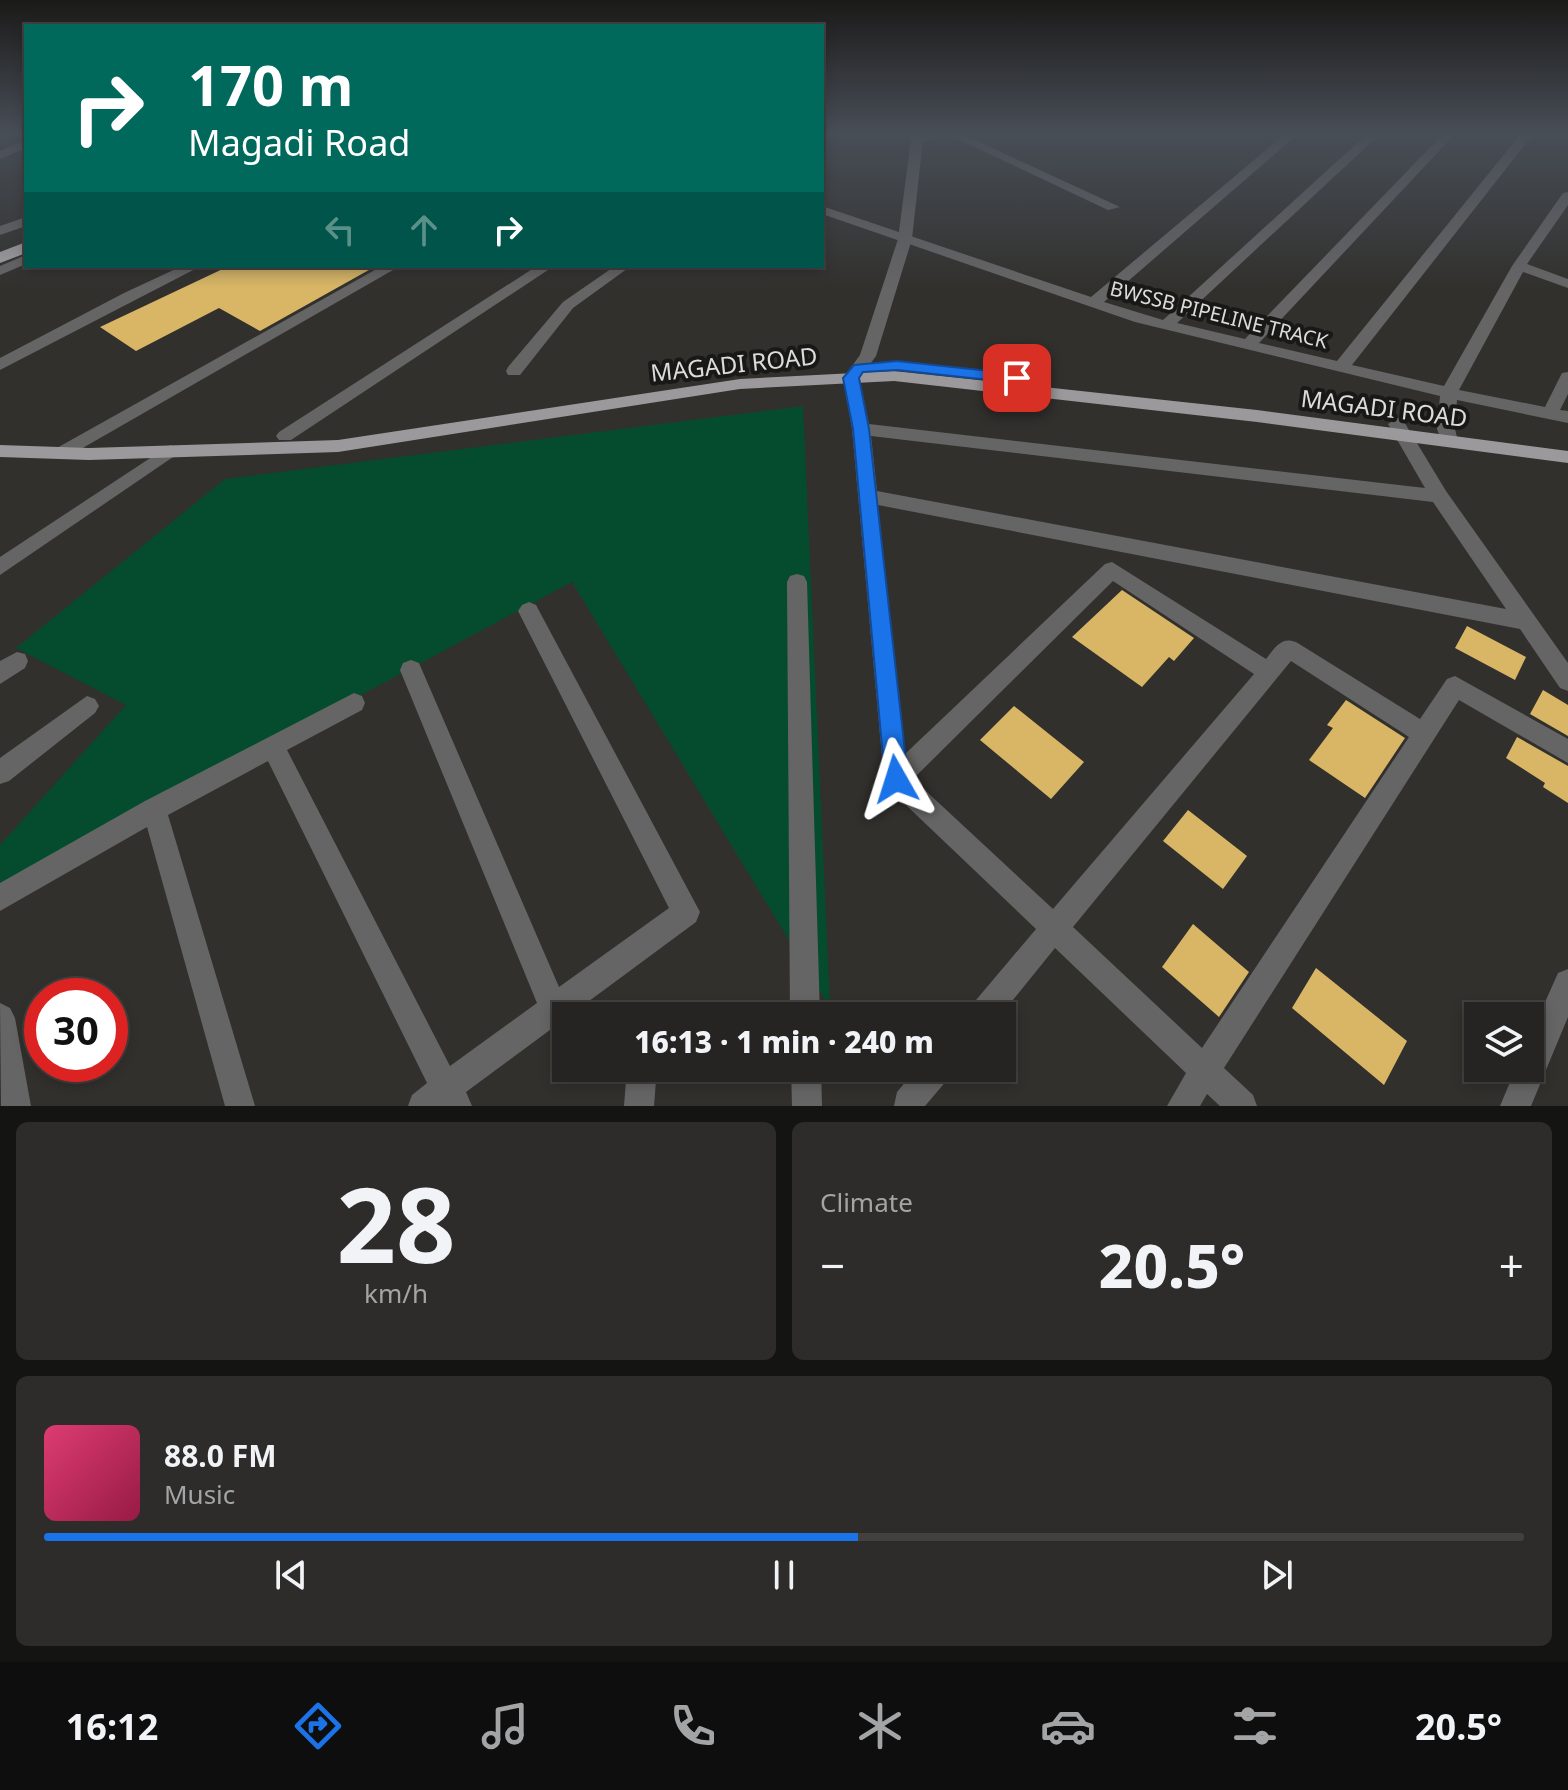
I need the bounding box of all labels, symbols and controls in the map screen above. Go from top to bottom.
text: 170 m [188,46,353,122]
icon: right [56,56,160,160]
text: Magadi Road [188,118,410,167]
icon: left [318,208,362,252]
icon: ahead [402,208,446,252]
icon: right [486,208,530,252]
street label: BWSSB PIPELINE TRACK [1107,274,1331,355]
street label: MAGADI ROAD [649,338,819,389]
pin [983,344,1051,412]
icon: arrive [995,356,1039,400]
street label: MAGADI ROAD [1299,381,1469,434]
position arrow [854,737,938,821]
speed limit sign: 30 [24,978,128,1082]
map controls [1464,1002,1544,1082]
button: layers [1464,1002,1544,1082]
text: 16:13 · 1 min · 240 m [634,1021,934,1062]
text: 28 [337,1152,455,1293]
text: Climate [820,1184,913,1220]
text: 20.5° [1099,1224,1245,1306]
text: − [820,1235,845,1295]
text: + [1499,1235,1524,1295]
text: km/h [364,1275,428,1311]
text: 88.0 FM [164,1435,276,1476]
text: Music [164,1476,235,1512]
icon: previous [269,1553,313,1597]
icon: pause [762,1553,806,1597]
icon: next [1255,1553,1299,1597]
icon: directions [290,1698,346,1754]
icon: music [477,1698,533,1754]
icon: phone [665,1698,721,1754]
icon: climate [852,1698,908,1754]
icon: car [1040,1698,1096,1754]
icon: filters [1227,1698,1283,1754]
text: 16:12 [66,1702,158,1751]
text: 20.5° [1415,1702,1502,1751]

